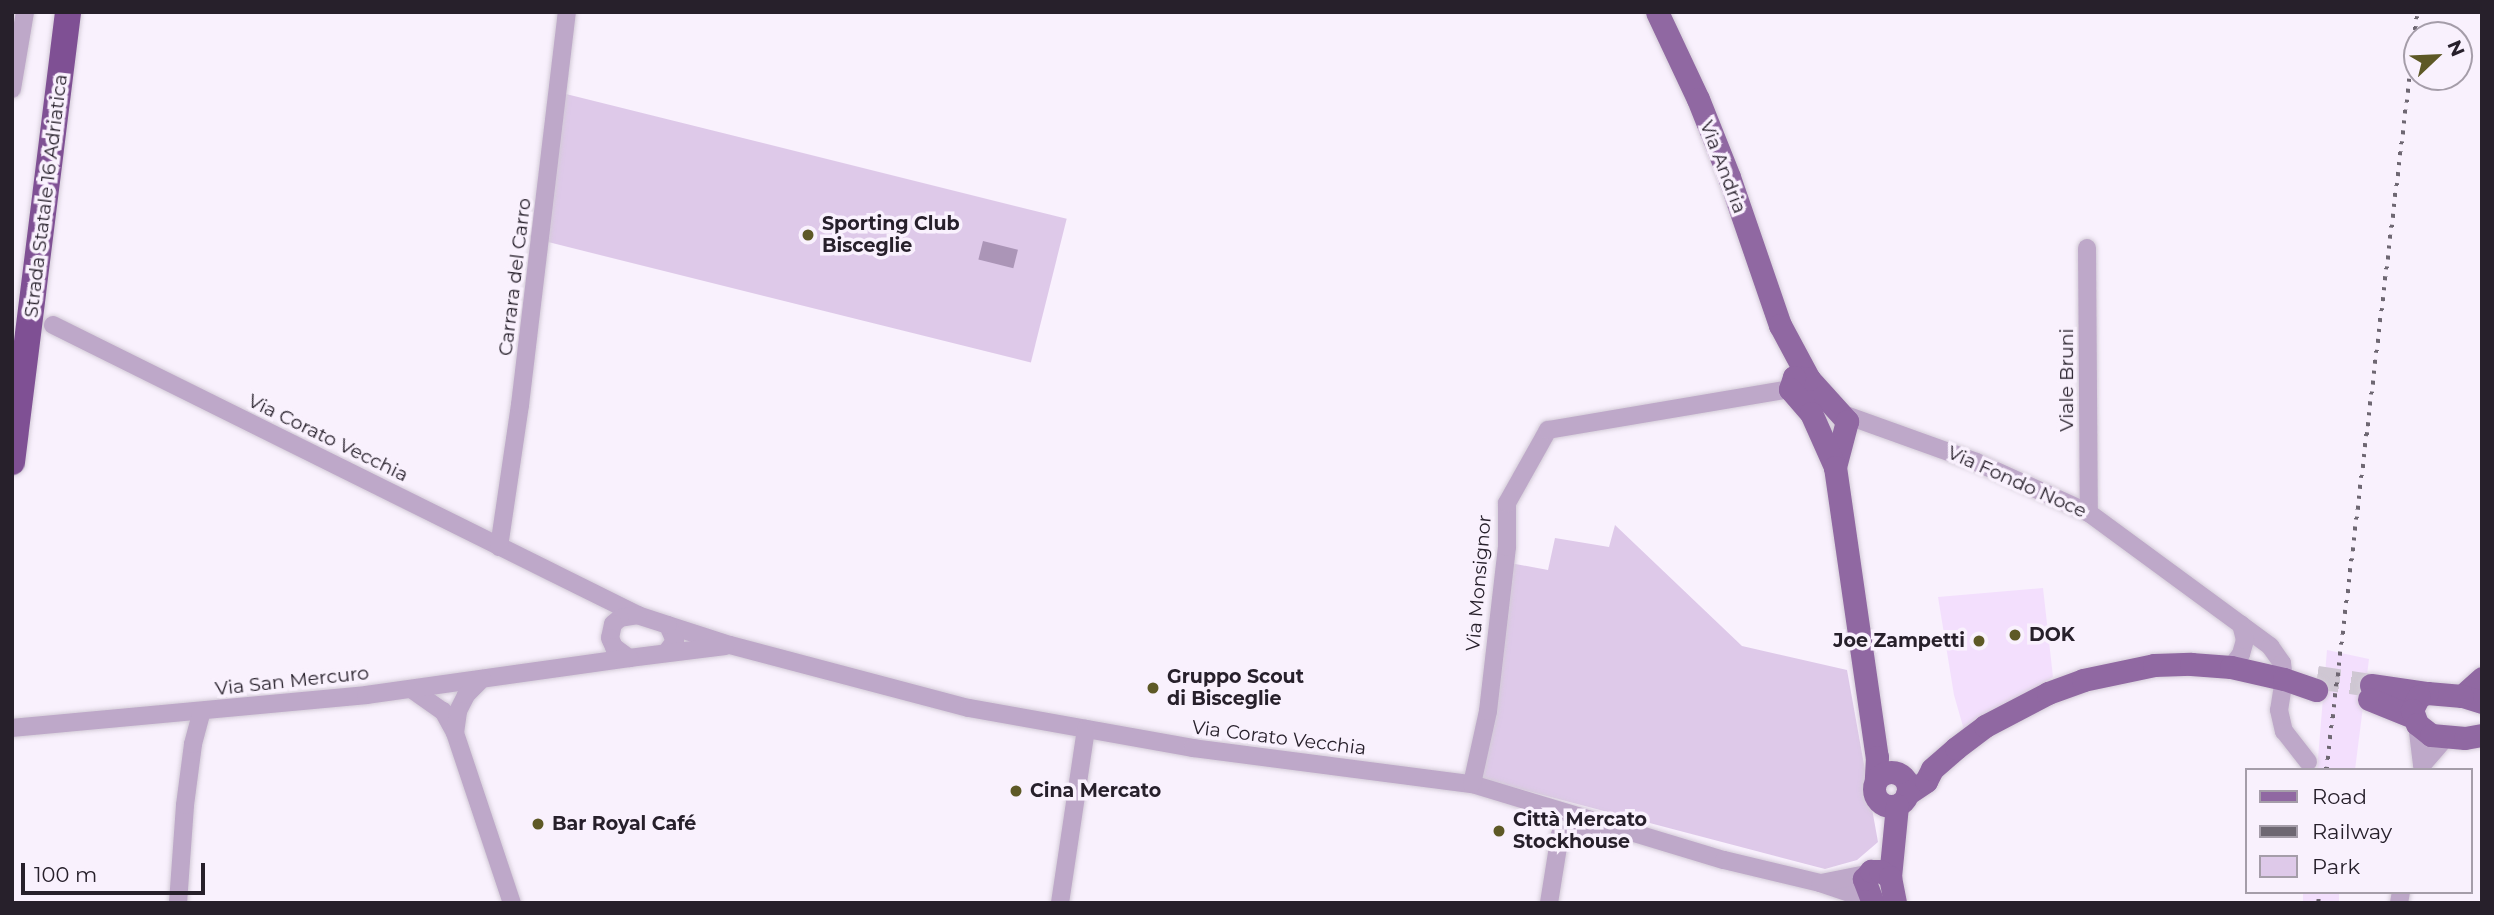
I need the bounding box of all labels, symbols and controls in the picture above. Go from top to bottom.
north arrow [2403,21,2473,91]
text: N [2442,37,2470,60]
street label: Strada Statale 16 Adriatica [20,73,72,319]
street label: Via Andria [1695,117,1751,217]
street label: Carrara del Carro [494,197,536,357]
place label: Sporting Club Bisceglie [822,213,960,257]
marker: Sporting Club Bisceglie [800,227,816,243]
street label: Viale Bruni [2056,328,2078,432]
street label: Via Corato Vecchia [244,389,412,487]
street label: Via Fondo Noce [1944,441,2090,523]
street label: Via Monsignor [1462,514,1496,652]
place label: DOK [2029,624,2075,646]
marker: DOK [2007,627,2023,643]
place label: Joe Zampetti [1833,630,1965,652]
marker: Joe Zampetti [1971,633,1987,649]
street label: Via San Mercuro [214,662,370,700]
place label: Gruppo Scout di Bisceglie [1167,666,1304,710]
marker: Gruppo Scout di Bisceglie [1145,680,1161,696]
street label: Via Corato Vecchia [1191,716,1367,760]
legend [2246,768,2473,894]
place label: Cina Mercato [1030,780,1161,802]
marker: Cina Mercato [1008,783,1024,799]
text: Road [2312,784,2367,809]
place label: Città Mercato Stockhouse [1513,809,1647,853]
place label: Bar Royal Café [552,813,696,835]
marker: Bar Royal Café [530,816,546,832]
text: Railway [2312,819,2392,844]
marker: Città Mercato Stockhouse [1491,823,1507,839]
scale bar [24,848,208,892]
text: Park [2312,854,2360,879]
text: 100 m [34,862,97,887]

